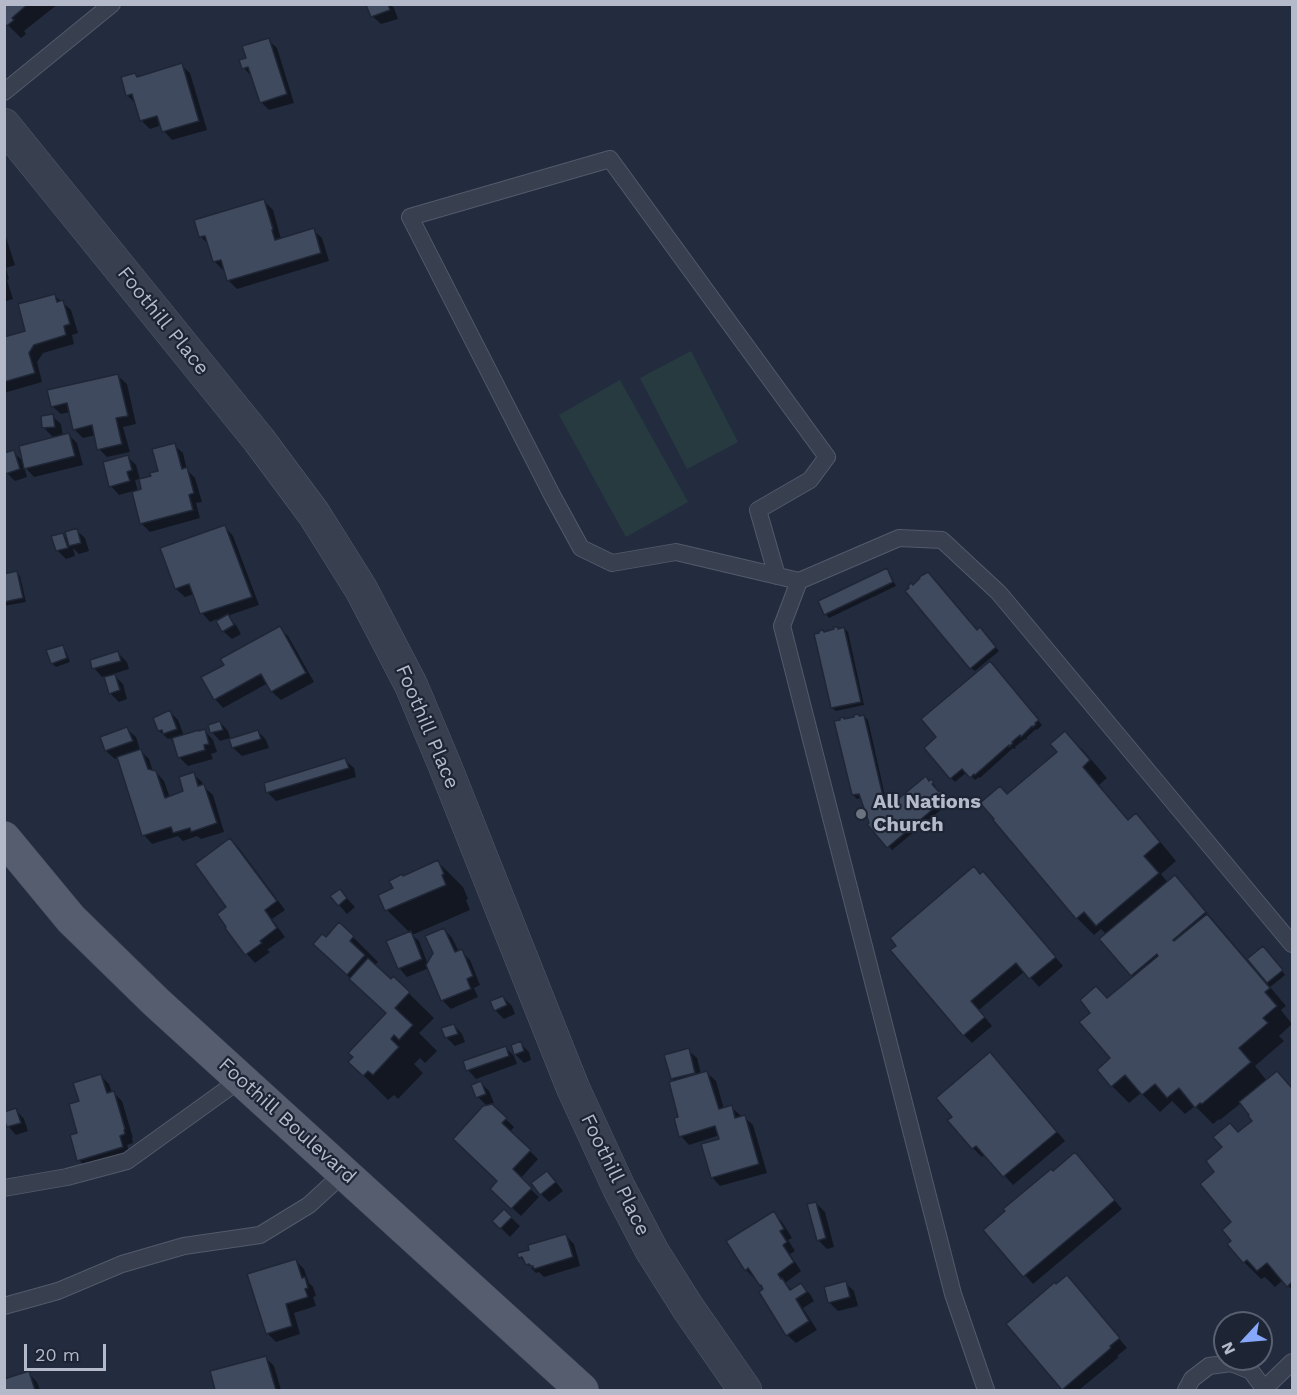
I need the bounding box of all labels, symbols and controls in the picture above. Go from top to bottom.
street label: Foothill Place [112,262,214,380]
street label: Foothill Place [390,661,464,793]
place label: All Nations Church [873,790,981,837]
marker: All Nations Church [854,807,868,821]
street label: Foothill Boulevard [213,1053,361,1189]
street label: Foothill Place [575,1110,655,1240]
north arrow [1213,1311,1273,1371]
scale bar [27,1332,110,1370]
text: N [1217,1339,1239,1358]
text: 20 m [35,1344,80,1365]

